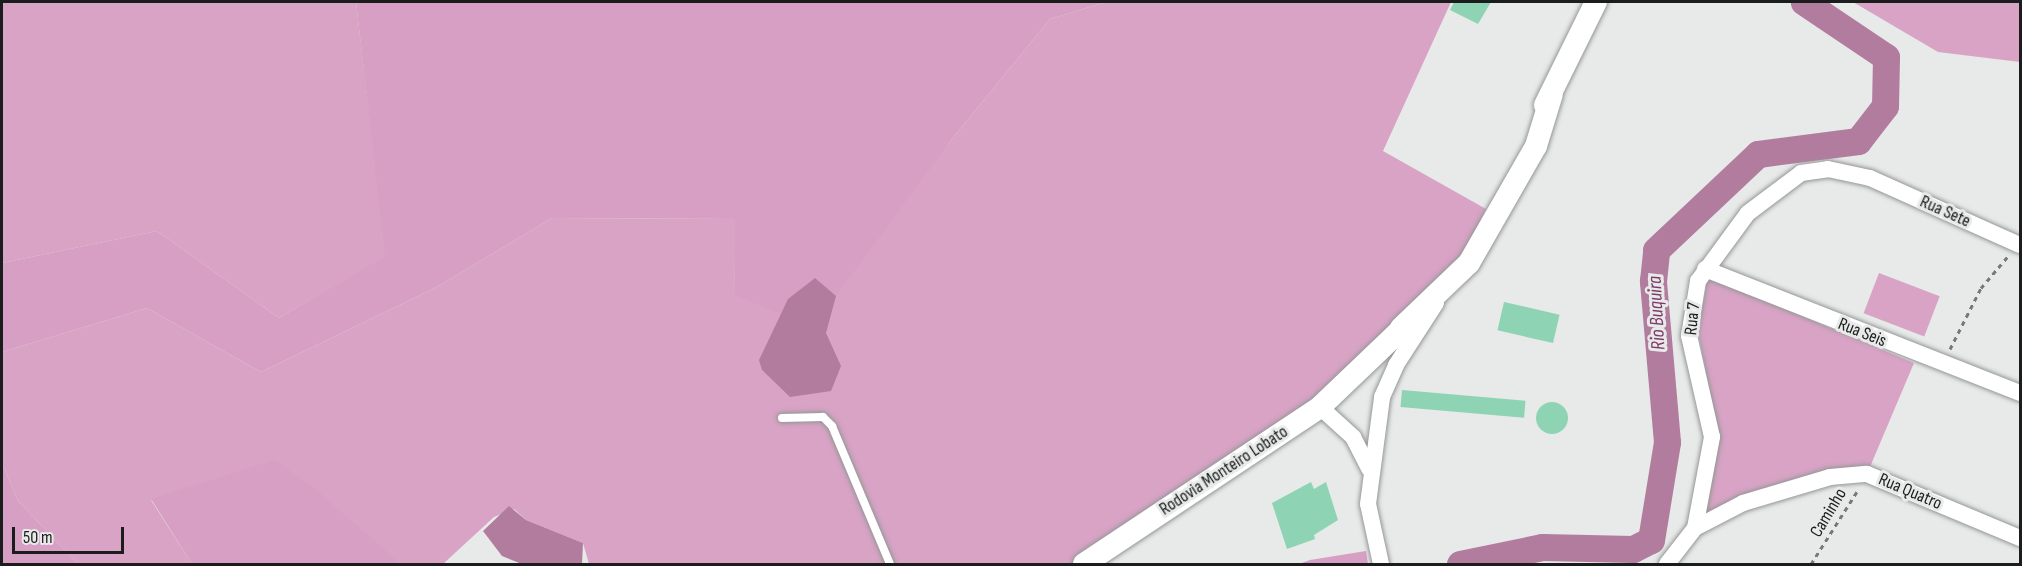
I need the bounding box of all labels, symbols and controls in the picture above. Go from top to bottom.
street label: Rua Sete [1916,191,1974,233]
water label: Rio Buquira [1643,275,1671,351]
street label: Rua 7 [1681,302,1705,336]
street label: Rua Seis [1835,314,1889,352]
street label: Rodovia Monteiro Lobato [1156,421,1292,521]
street label: Rua Quatro [1875,469,1945,515]
street label: Caminho [1806,485,1852,541]
scale bar [15,515,128,553]
text: 50 m [23,527,53,548]

